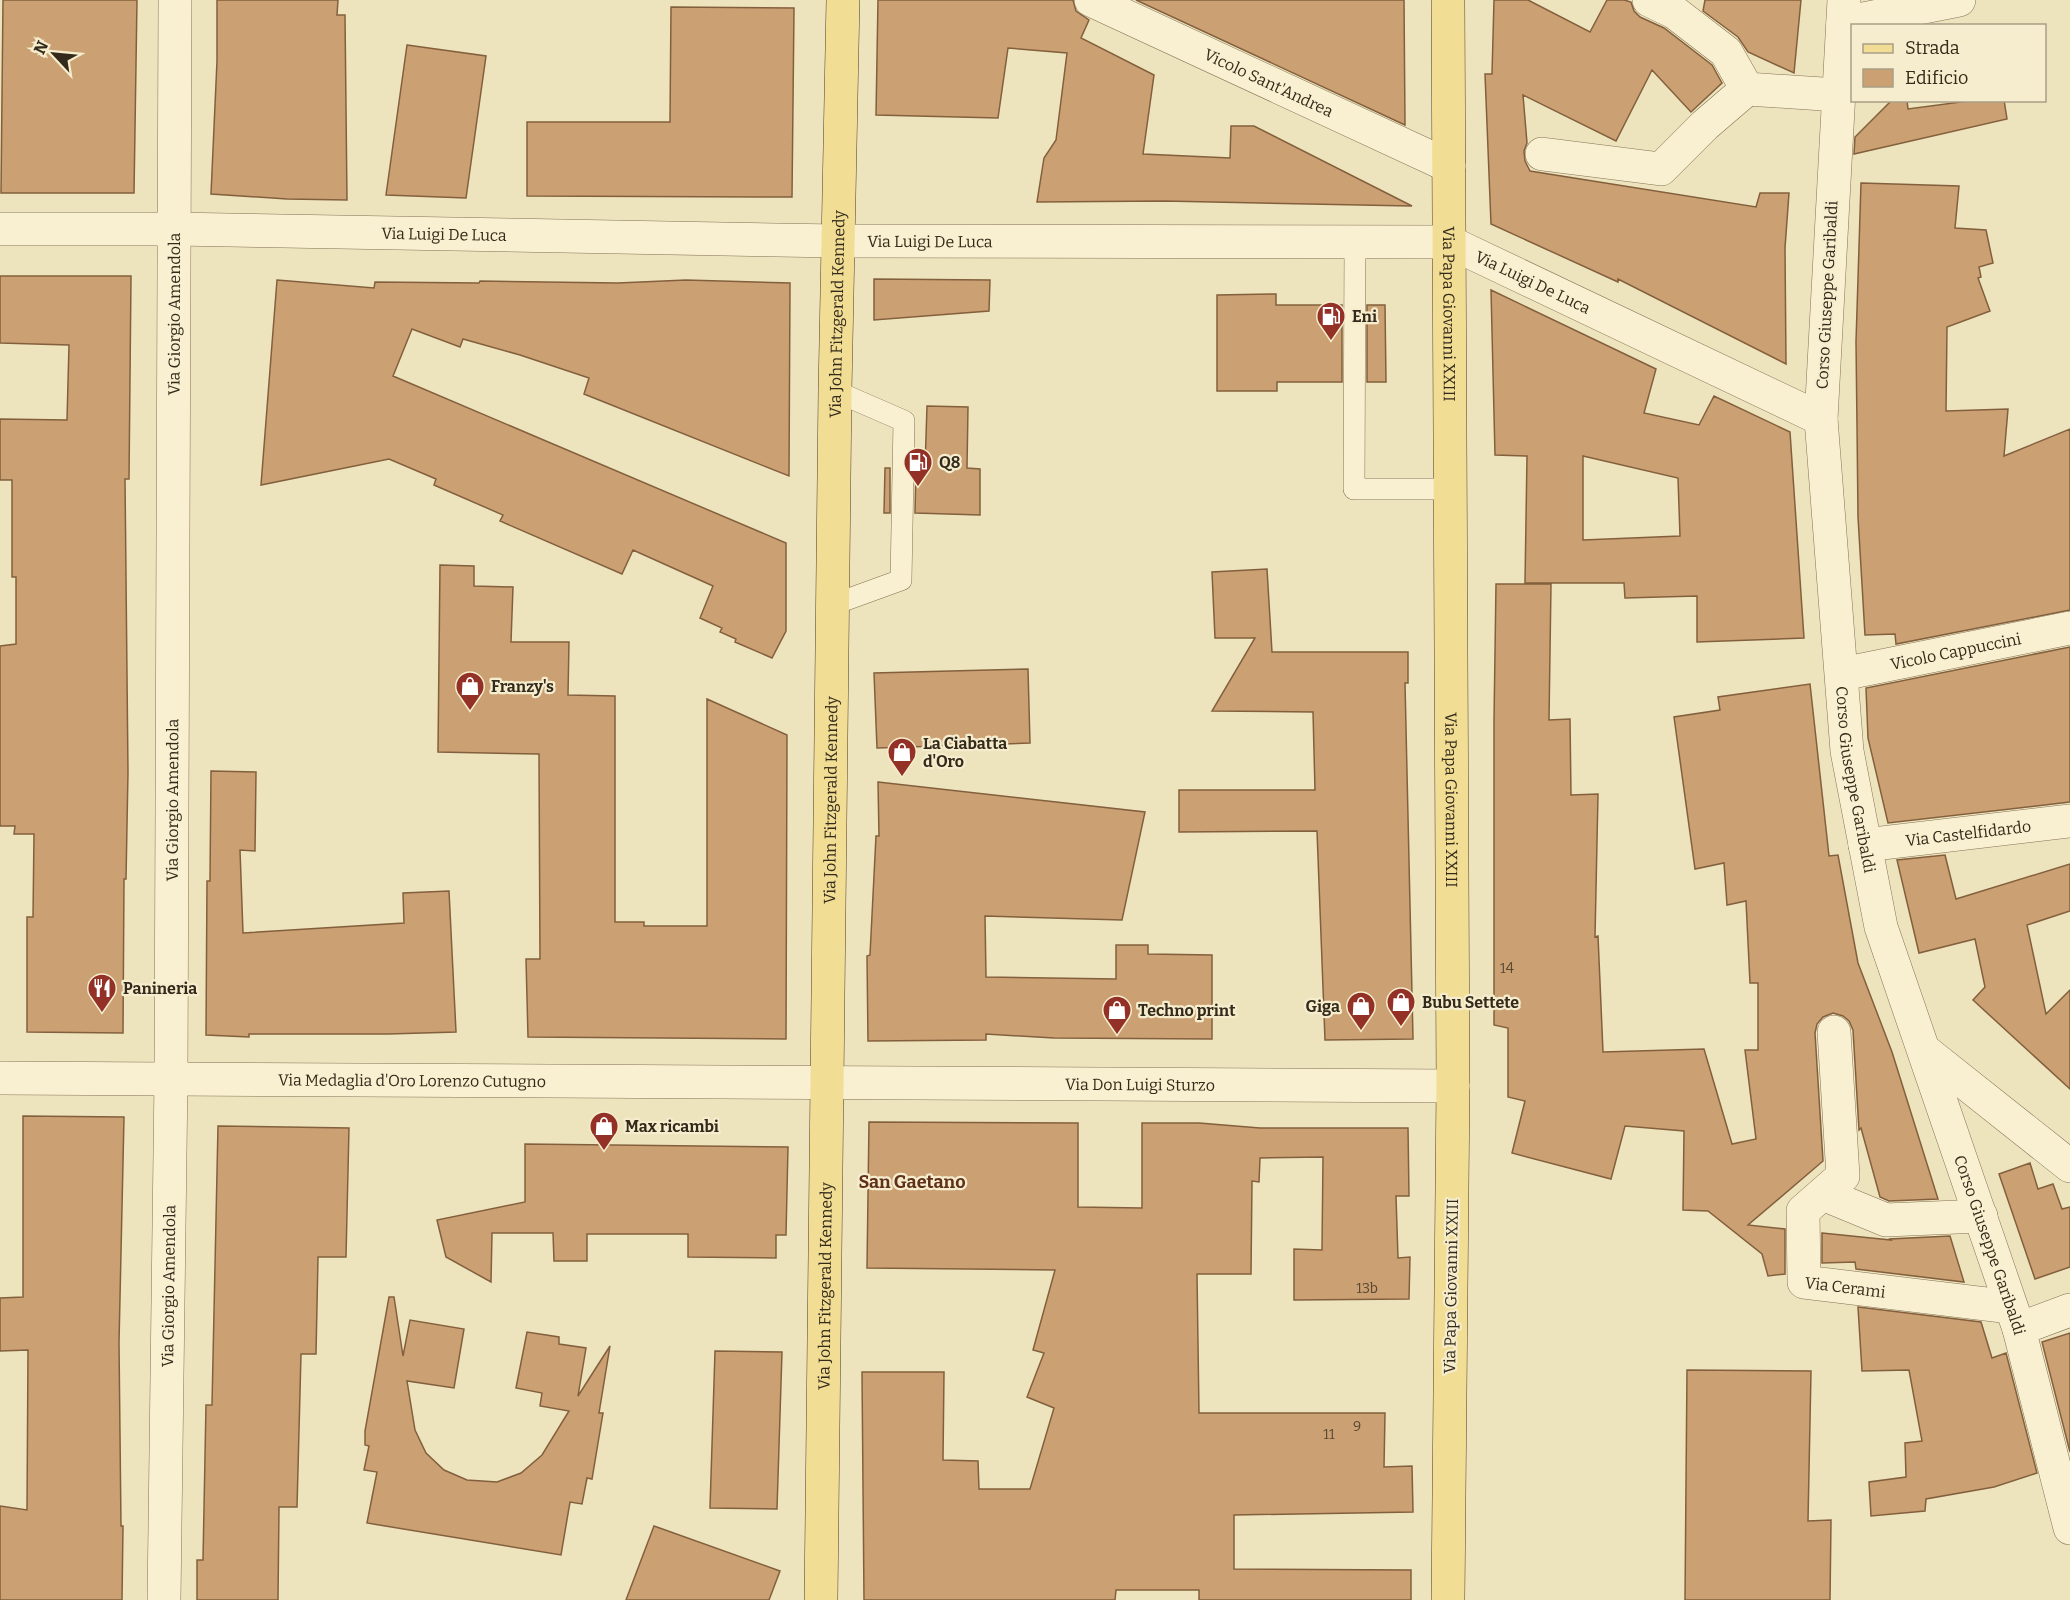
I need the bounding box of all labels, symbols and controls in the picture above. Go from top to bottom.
north arrow [24,24,84,84]
legend [1851,24,2046,102]
text: Strada [1905,37,1960,59]
text: N [30,38,52,57]
street label: Vicolo Sant'Andrea [1201,44,1337,121]
text: Edificio [1905,67,1968,89]
street label: Corso Giuseppe Garibaldi [1813,200,1841,390]
street label: Via John Fitzgerald Kennedy [825,209,848,418]
street label: Via Luigi De Luca [381,223,507,245]
street label: Via Papa Giovanni XXIII [1440,226,1459,402]
street label: Via Luigi De Luca [867,232,993,251]
street label: Via Giorgio Amendola [164,233,184,395]
street label: Via Luigi De Luca [1472,246,1594,318]
fuel station icon: Eni [1315,300,1347,342]
place label: Eni [1352,307,1377,326]
fuel station icon: Q8 [902,446,934,488]
place label: Q8 [939,453,960,472]
street label: Vicolo Cappuccini [1889,629,2023,673]
shop icon: Franzy's [454,670,486,712]
place label: Franzy's [491,677,554,696]
street label: Corso Giuseppe Garibaldi [1832,685,1880,875]
street label: Via John Fitzgerald Kennedy [820,695,841,904]
street label: Via Papa Giovanni XXIII [1442,712,1462,888]
street label: Via Giorgio Amendola [162,719,182,881]
place label: La Ciabatta d'Oro [923,734,1007,771]
shop icon: La Ciabatta d'Oro [886,736,918,778]
street label: Via Castelfidardo [1904,816,2032,850]
house number: 14 [1500,960,1514,977]
restaurant icon: Panineria [86,972,118,1014]
place label: Panineria [123,979,197,998]
shop icon: Bubu Settete [1385,986,1417,1028]
shop icon: Giga [1345,990,1377,1032]
place label: Bubu Settete [1422,993,1519,1012]
shop icon: Techno print [1101,994,1133,1036]
place label: Giga [1306,997,1340,1016]
place label: Techno print [1138,1001,1236,1020]
street label: Via Medaglia d'Oro Lorenzo Cutugno [278,1070,546,1091]
street label: Via Don Luigi Sturzo [1065,1074,1215,1094]
shop icon: Max ricambi [588,1110,620,1152]
place label: Max ricambi [625,1117,719,1136]
street label: Corso Giuseppe Garibaldi [1950,1152,2030,1337]
district label: San Gaetano [858,1171,966,1193]
street label: Via John Fitzgerald Kennedy [814,1181,835,1390]
street label: Via Papa Giovanni XXIII [1440,1198,1462,1374]
street label: Via Giorgio Amendola [158,1204,179,1367]
street label: Via Cerami [1804,1273,1887,1301]
house number: 13b [1356,1280,1378,1297]
house number: 9 [1353,1418,1361,1435]
house number: 11 [1323,1426,1335,1443]

